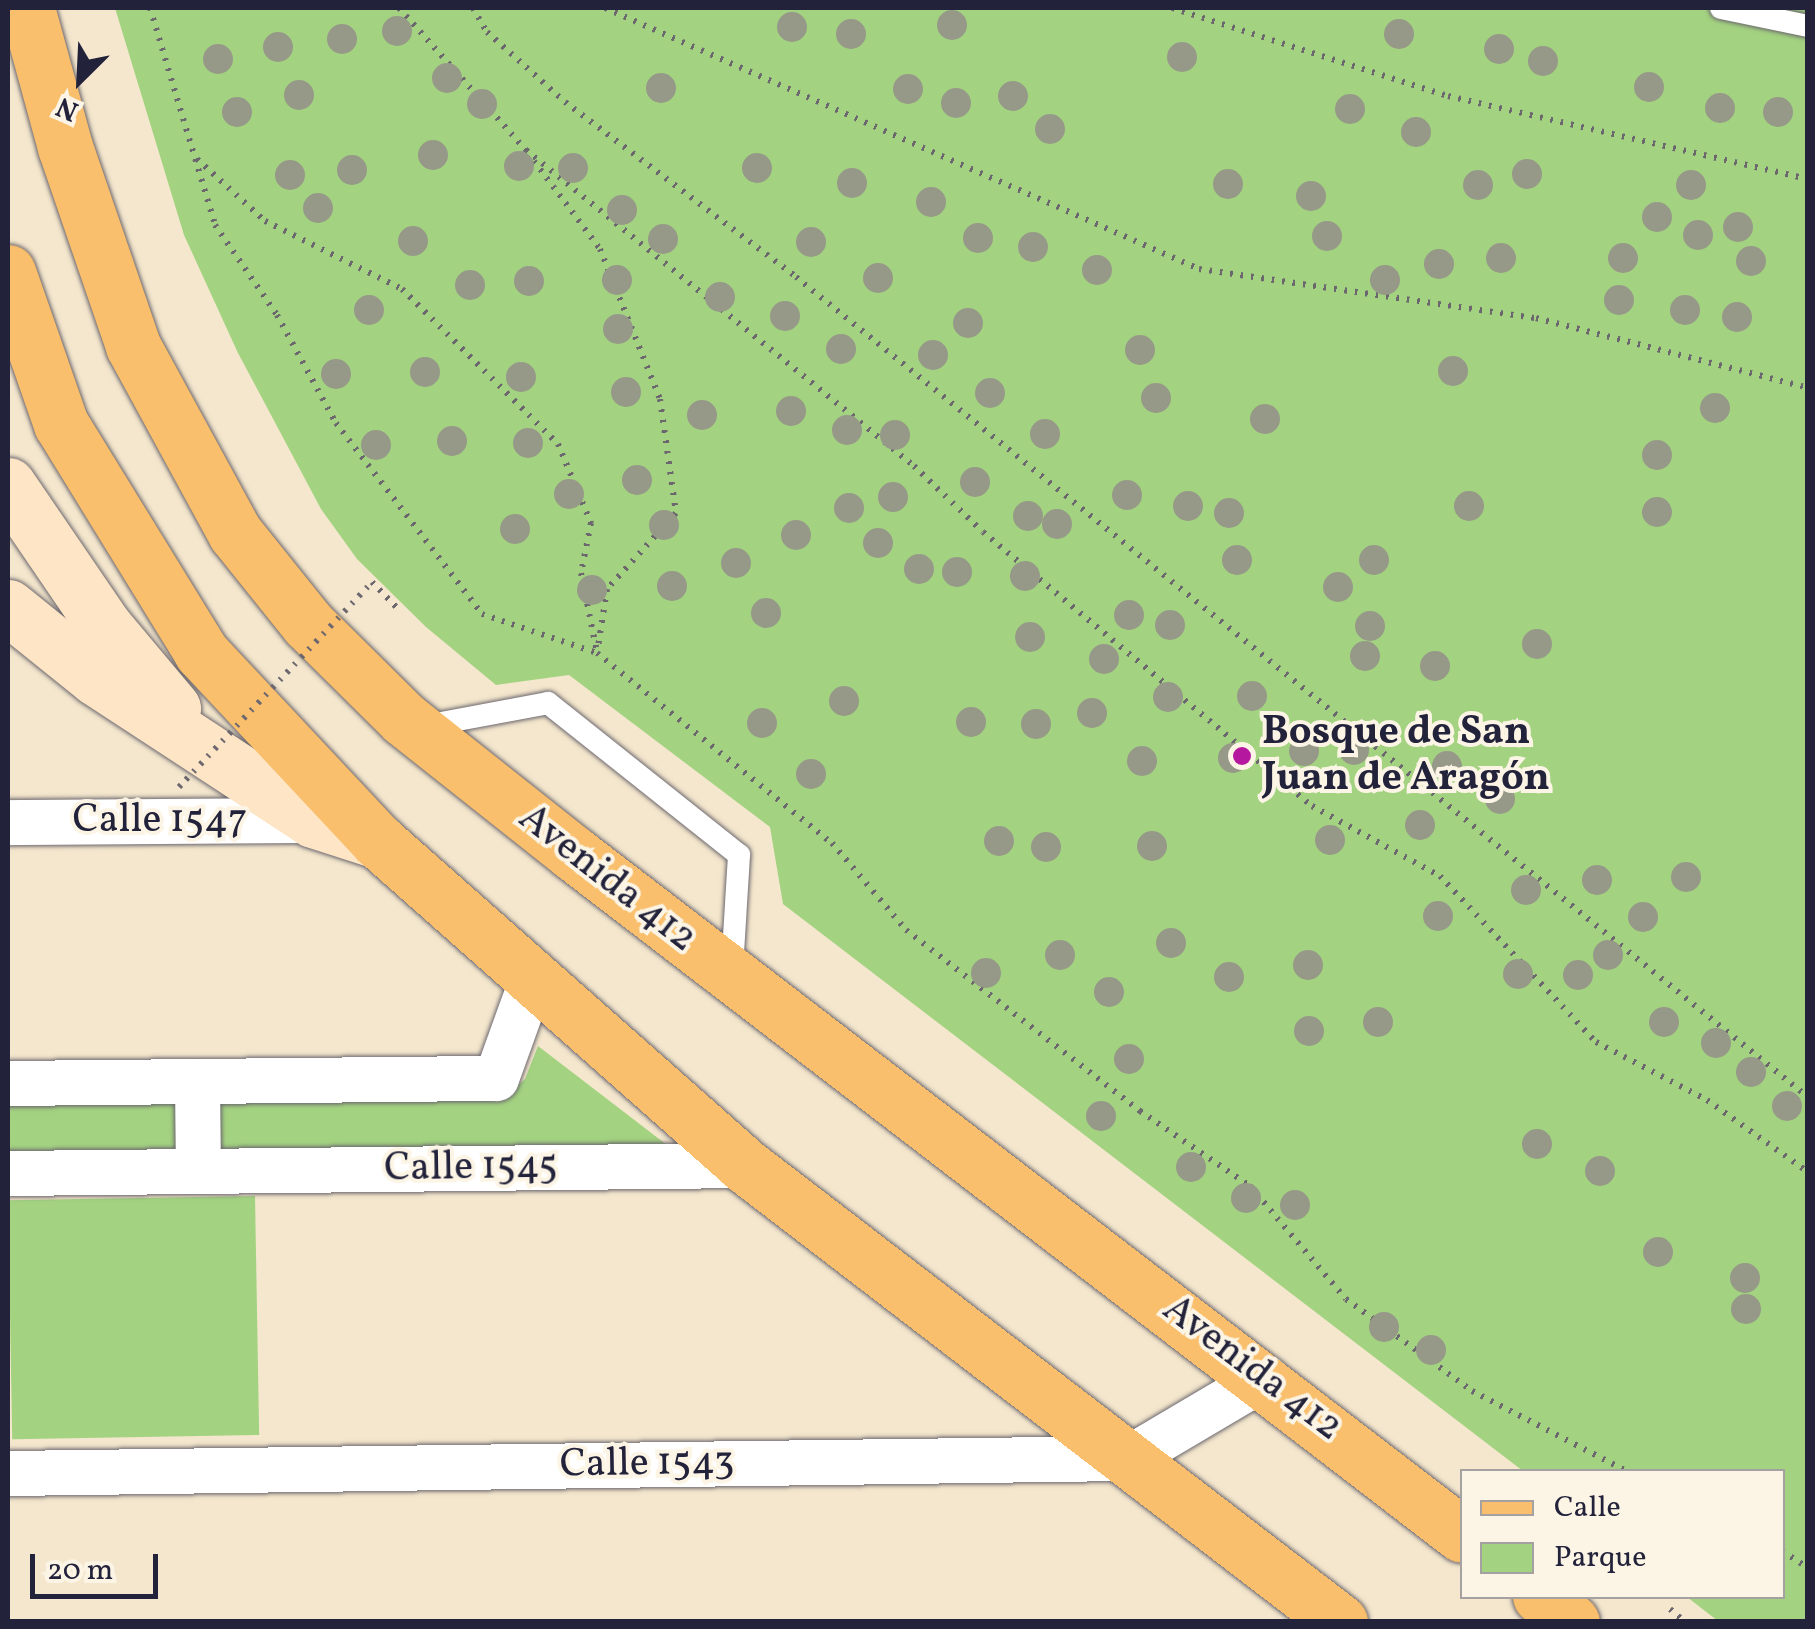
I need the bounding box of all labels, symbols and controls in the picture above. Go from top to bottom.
north arrow [30,30,130,130]
text: N [50,86,85,130]
place label: Bosque de San Juan de Aragón [1262,709,1550,803]
marker: Bosque de San Juan de Aragón [1231,745,1253,767]
street label: Avenida 412 [508,795,706,963]
street label: Calle 1547 [73,797,247,845]
street label: Calle 1545 [384,1142,558,1194]
street label: Avenida 412 [1153,1286,1351,1452]
street label: Calle 1543 [559,1438,735,1490]
legend [1460,1469,1785,1599]
text: Calle [1554,1487,1621,1529]
scale bar [35,1534,162,1596]
text: Parque [1554,1537,1646,1579]
text: 20 m [47,1550,113,1592]

